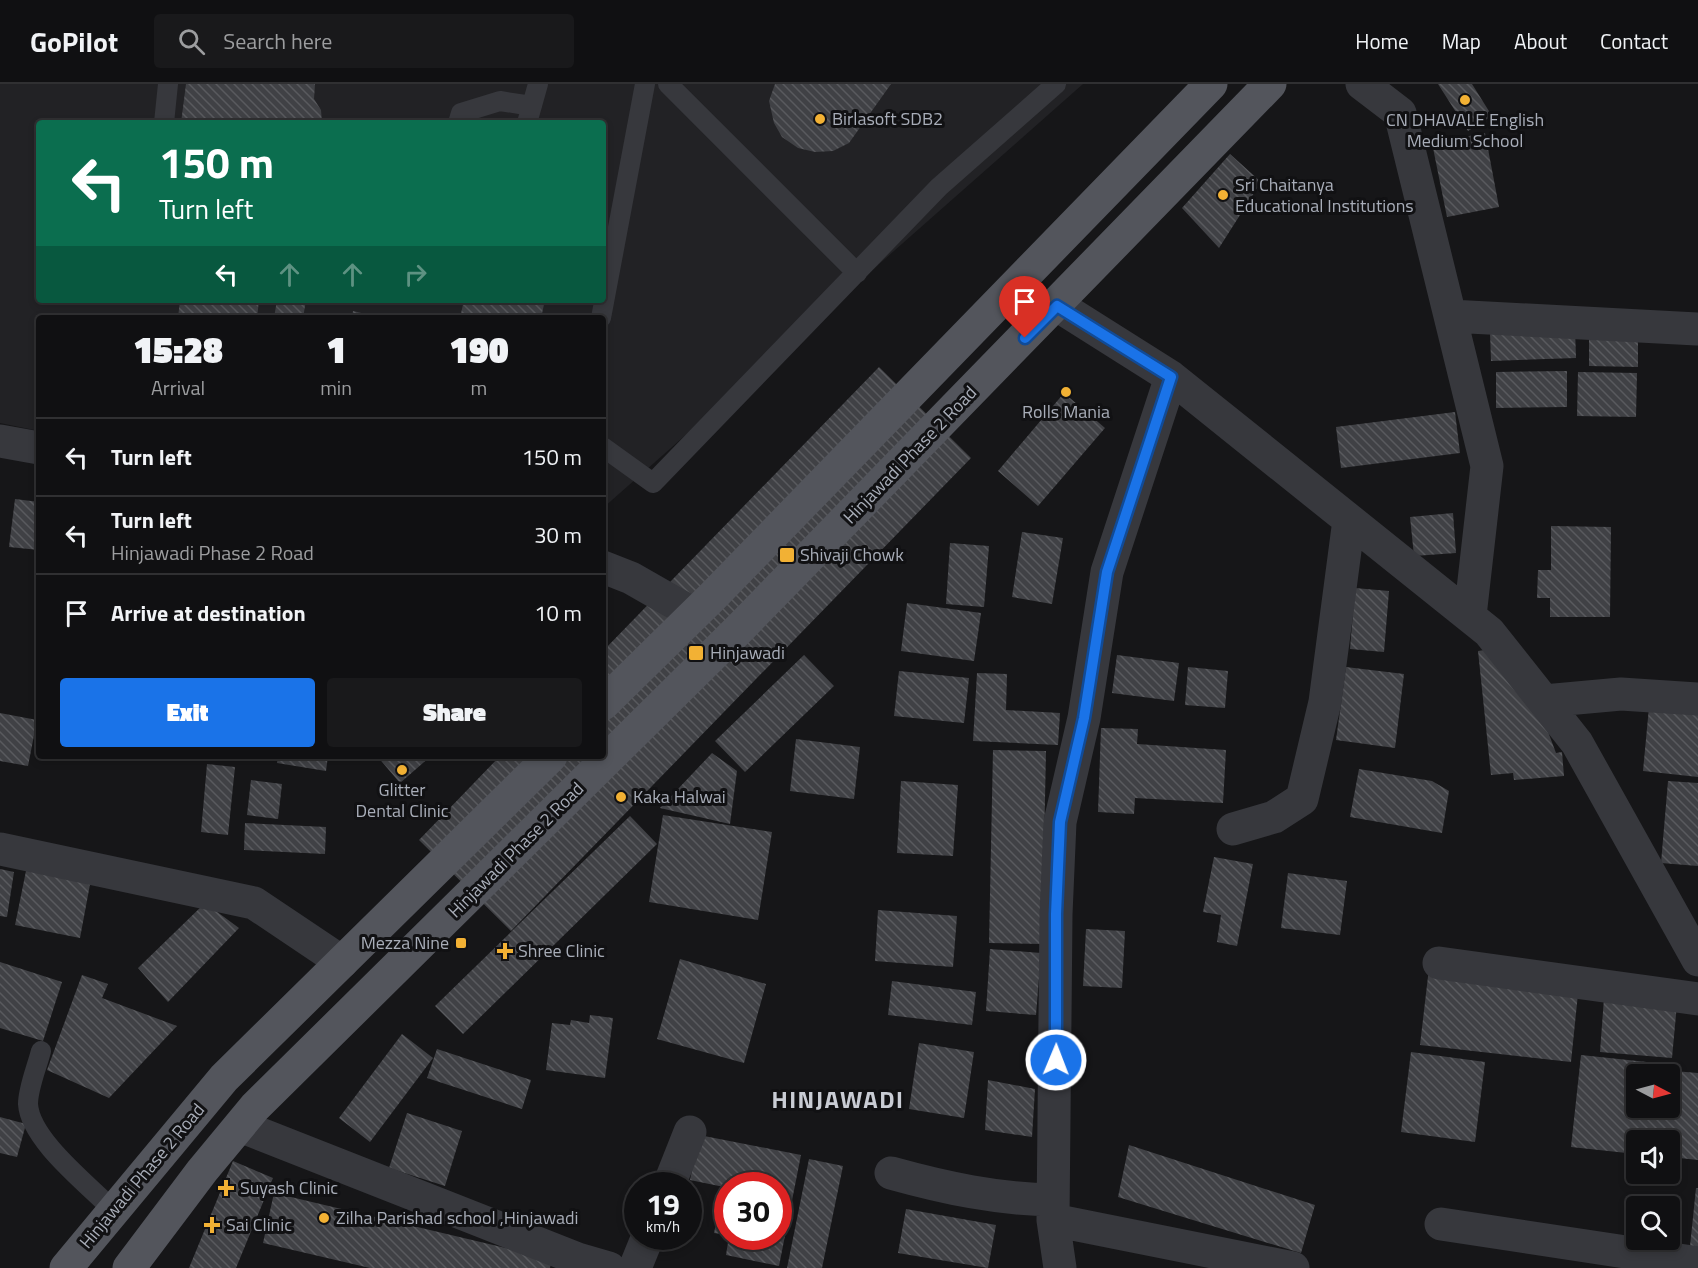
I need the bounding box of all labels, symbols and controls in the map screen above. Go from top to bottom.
search box [154,14,574,68]
text: GoPilot [30,20,118,63]
text: Search here [223,24,332,58]
icon: search [175,25,208,58]
text: Home [1355,25,1409,57]
text: Map [1442,25,1481,57]
text: About [1514,25,1567,57]
text: Contact [1600,25,1668,57]
marker: CN DHAVALE English Medium School [1458,93,1472,107]
place label: Birlasoft SDB2 [832,105,943,132]
place label: CN DHAVALE English Medium School [1386,106,1544,154]
marker: Birlasoft SDB2 [813,112,827,126]
text: 150 m [159,130,274,194]
icon: left [60,144,138,222]
place label: Sri Chaitanya Educational Institutions [1235,171,1414,219]
text: Turn left [159,188,253,229]
marker: Sri Chaitanya Educational Institutions [1216,188,1230,202]
icon: left [210,258,243,291]
icon: ahead [273,258,306,291]
icon: ahead [336,258,369,291]
icon: right [399,258,432,291]
pin [999,276,1050,338]
icon: arrive [1008,285,1041,318]
text: 15:28 [133,322,223,377]
text: 1 [326,322,346,377]
text: 190 [449,322,509,377]
text: Arrival [151,372,205,403]
text: min [320,372,352,403]
text: m [471,372,487,403]
street label: Hinjawadi Phase 2 Road [837,380,983,530]
marker: Rolls Mania [1059,385,1073,399]
place label: Rolls Mania [1022,398,1110,425]
text: Turn left [111,440,192,474]
text: 150 m [522,440,582,474]
icon: left [60,441,93,474]
text: Turn left [111,503,192,537]
text: 30 m [534,518,582,552]
icon: left [60,519,93,552]
text: Hinjawadi Phase 2 Road [111,537,314,568]
place label: Shivaji Chowk [800,541,904,568]
marker: Shivaji Chowk [778,546,796,564]
text: Arrive at destination [111,596,306,630]
text: 10 m [534,596,582,630]
icon: arrive [60,597,93,630]
place label: Hinjawadi [710,639,785,666]
marker: Hinjawadi [687,644,705,662]
button: Exit [60,678,315,747]
button: Share [327,678,582,747]
marker: Glitter Dental Clinic [395,763,409,777]
place label: Glitter Dental Clinic [355,776,449,824]
street label: Hinjawadi Phase 2 Road [442,776,590,924]
place label: Kaka Halwai [633,783,726,810]
marker: Kaka Halwai [614,790,628,804]
place label: Mezza Nine [361,929,449,956]
marker: Mezza Nine [454,936,468,950]
place label: Shree Clinic [518,937,605,964]
marker: Shree Clinic [496,942,514,960]
position arrow [1024,1028,1088,1092]
north arrow [1626,1064,1680,1118]
map controls [1626,1064,1680,1250]
district label: HINJAWADI [772,1081,904,1117]
street label: Hinjawadi Phase 2 Road [73,1097,211,1254]
button: sound [1626,1130,1680,1184]
speed limit sign: 30 [714,1172,792,1250]
place label: Suyash Clinic [240,1174,338,1201]
marker: Suyash Clinic [217,1179,235,1197]
text: 19 [646,1181,680,1227]
button: search [1626,1196,1680,1250]
place label: Zilha Parishad school ,Hinjawadi [336,1204,579,1231]
place label: Sai Clinic [226,1211,292,1238]
marker: Zilha Parishad school ,Hinjawadi [317,1211,331,1225]
text: km/h [646,1215,680,1238]
marker: Sai Clinic [203,1216,221,1234]

